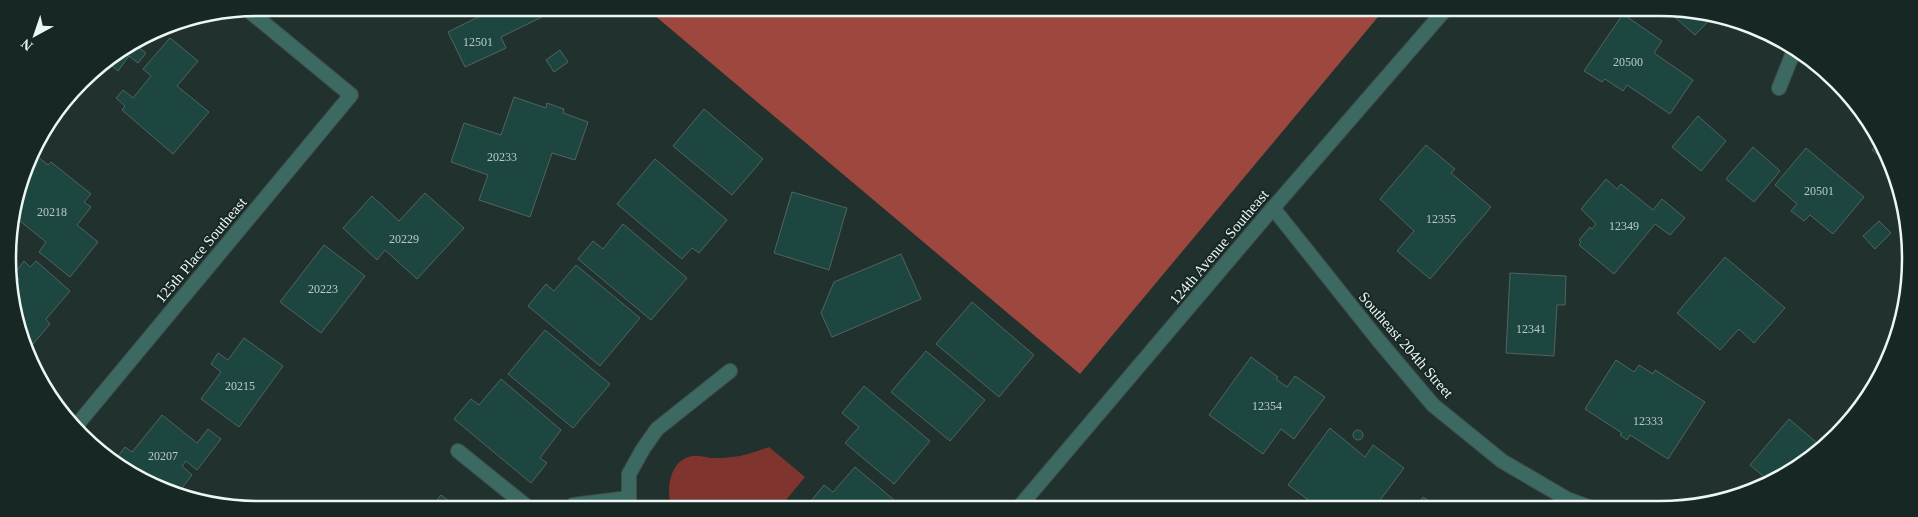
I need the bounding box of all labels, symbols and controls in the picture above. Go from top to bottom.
north arrow [10,10,60,60]
house number: 12501 [463,35,493,49]
text: N [18,36,36,54]
house number: 20500 [1613,55,1643,69]
house number: 20233 [487,150,517,164]
house number: 20501 [1804,184,1834,198]
street label: 124th Avenue Southeast [1166,186,1272,308]
street label: 125th Place Southeast [152,193,250,306]
house number: 20218 [37,205,67,219]
house number: 12355 [1426,212,1456,226]
house number: 12349 [1609,219,1639,233]
house number: 20229 [389,232,419,246]
house number: 20223 [308,282,338,296]
street label: Southeast 204th Street [1356,289,1457,402]
house number: 12341 [1516,322,1546,336]
house number: 20215 [225,379,255,393]
house number: 12354 [1252,399,1282,413]
house number: 12333 [1633,414,1663,428]
house number: 20207 [148,449,178,463]

